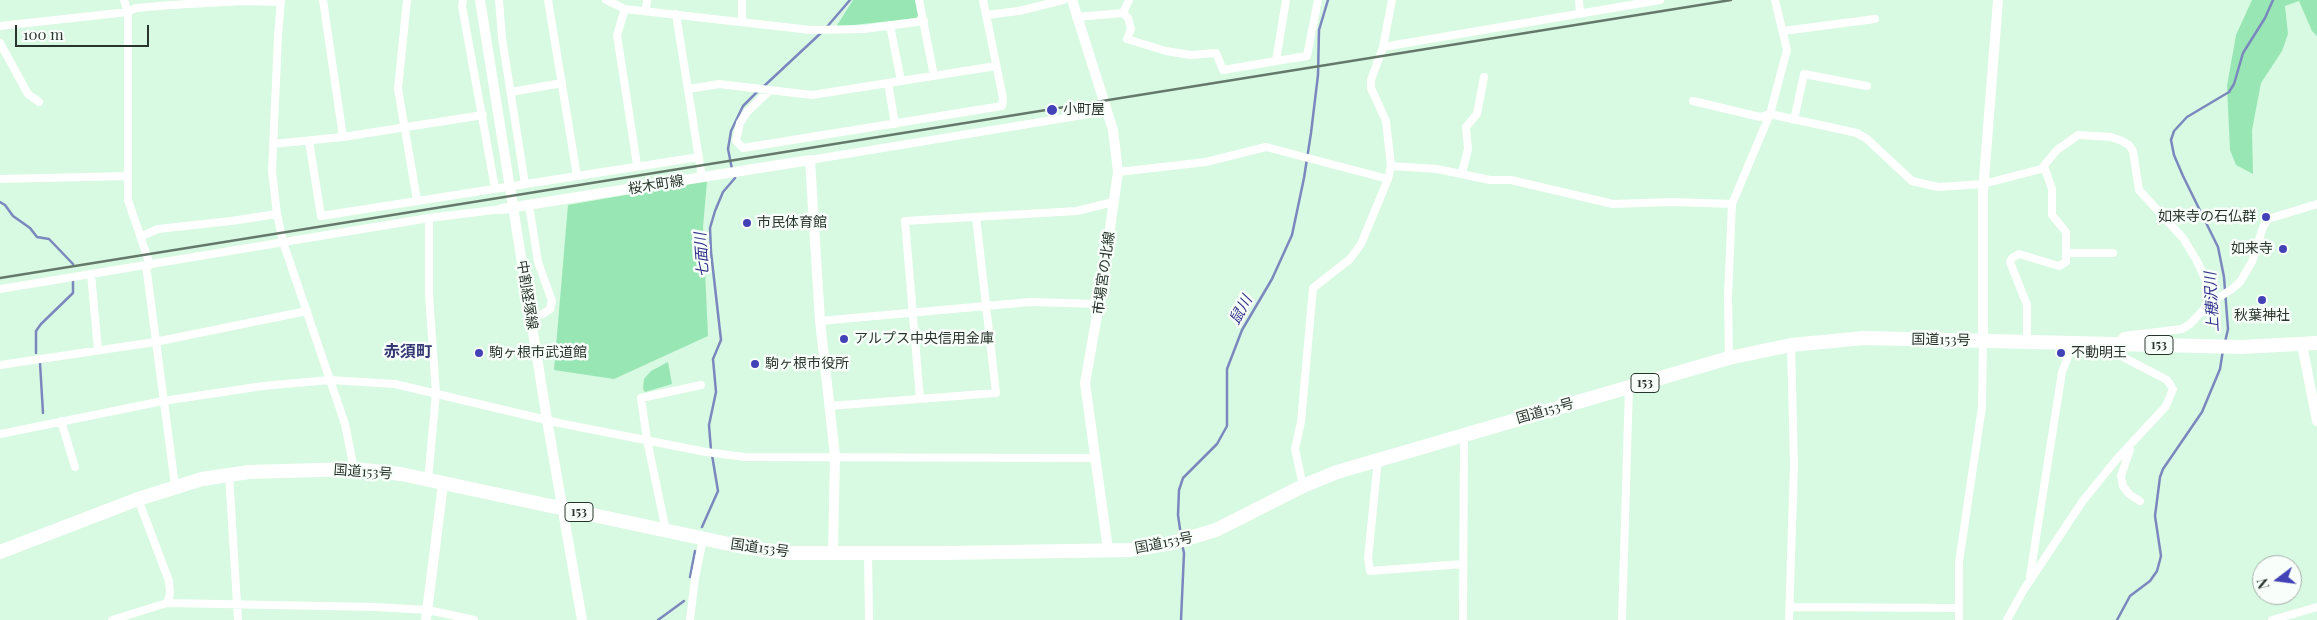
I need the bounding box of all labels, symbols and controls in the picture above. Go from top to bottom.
scale bar [18,15,151,47]
text: 100 m [23,24,64,44]
place label: 小町屋 [1063,102,1105,118]
marker: 小町屋 [1045,103,1059,117]
street label: 桜木町線 [627,172,685,198]
place label: 如来寺の石仏群 [2158,209,2256,225]
marker: 如来寺の石仏群 [2260,211,2272,223]
place label: 市民体育館 [757,215,827,231]
marker: 市民体育館 [741,217,753,229]
street label: 市場宮の北線 [1090,230,1118,316]
water label: 七面川 [691,232,713,278]
place label: 如来寺 [2231,241,2273,257]
marker: 如来寺 [2277,243,2289,255]
street label: 中割経塚線 [513,259,541,331]
water label: 上穂沢川 [2201,272,2223,332]
water label: 鼠川 [1226,293,1256,327]
marker: 秋葉神社 [2256,294,2268,306]
place label: 秋葉神社 [2234,308,2290,324]
place label: アルプス中央信用金庫 [854,331,994,347]
street label: 国道153号 [1911,331,1971,349]
marker: アルプス中央信用金庫 [838,333,850,345]
road number: 153 [2145,336,2173,354]
district label: 赤須町 [384,342,432,362]
place label: 駒ヶ根市武道館 [489,345,587,361]
place label: 不動明王 [2071,345,2127,361]
marker: 駒ヶ根市武道館 [473,347,485,359]
marker: 不動明王 [2055,347,2067,359]
place label: 駒ヶ根市役所 [765,356,849,372]
marker: 駒ヶ根市役所 [749,358,761,370]
road number: 153 [1631,373,1659,392]
street label: 国道153号 [1514,395,1576,427]
street label: 国道153号 [333,462,393,482]
road number: 153 [565,502,593,522]
street label: 国道153号 [1133,529,1195,557]
street label: 国道153号 [730,536,790,560]
north arrow [2252,555,2302,605]
text: N [2253,576,2273,591]

